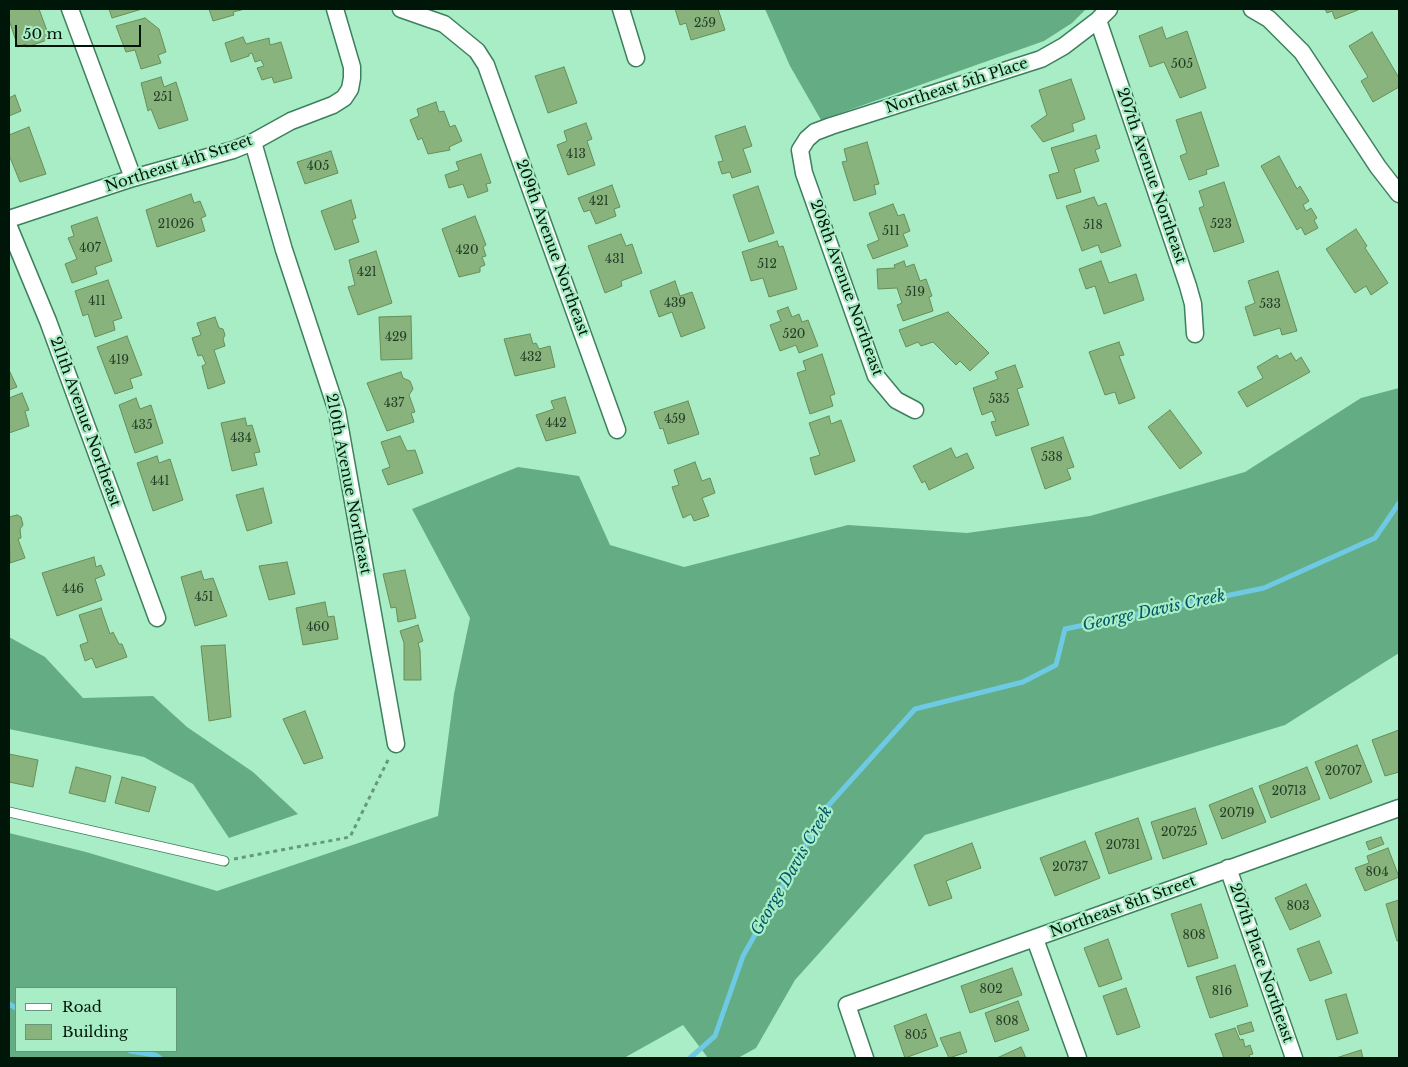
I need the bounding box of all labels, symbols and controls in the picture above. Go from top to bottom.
scale bar [18,15,144,47]
house number: 259 [694,17,716,31]
text: 50 m [23,24,63,43]
street label: Northeast 5th Place [884,54,1030,118]
house number: 505 [1171,58,1193,72]
street label: 207th Avenue Northeast [1112,86,1190,266]
house number: 251 [153,91,173,105]
street label: Northeast 4th Street [103,132,255,196]
house number: 413 [566,148,586,162]
street label: 209th Avenue Northeast [512,157,592,339]
house number: 405 [307,160,329,174]
house number: 421 [589,195,609,209]
street label: 208th Avenue Northeast [806,197,886,379]
house number: 21026 [158,218,194,232]
house number: 523 [1210,218,1232,232]
house number: 518 [1083,219,1103,233]
house number: 511 [882,225,900,239]
house number: 407 [79,242,101,256]
house number: 420 [456,244,478,258]
house number: 431 [605,253,625,267]
house number: 512 [757,258,777,272]
house number: 421 [357,266,377,280]
house number: 519 [905,286,925,300]
house number: 411 [88,295,106,309]
house number: 439 [664,297,686,311]
house number: 533 [1259,298,1281,312]
house number: 520 [783,328,805,342]
house number: 429 [385,331,407,345]
street label: 211th Avenue Northeast [46,334,124,510]
house number: 432 [520,351,542,365]
house number: 419 [109,354,129,368]
street label: 210th Avenue Northeast [322,392,374,576]
house number: 535 [988,393,1010,407]
house number: 437 [384,397,404,411]
house number: 459 [664,413,686,427]
house number: 442 [545,417,567,431]
house number: 435 [131,419,153,433]
house number: 434 [230,432,252,446]
house number: 538 [1041,451,1063,465]
house number: 441 [150,475,170,489]
house number: 446 [62,583,84,597]
water label: George Davis Creek [1081,586,1227,636]
house number: 451 [194,591,214,605]
house number: 460 [306,621,330,635]
house number: 20707 [1325,765,1361,779]
house number: 20713 [1272,785,1306,799]
water label: George Davis Creek [747,803,837,939]
house number: 20719 [1219,807,1255,821]
house number: 20725 [1161,826,1197,840]
house number: 20731 [1106,839,1140,853]
house number: 20737 [1052,861,1088,875]
house number: 804 [1366,866,1388,880]
street label: Northeast 8th Street [1047,872,1199,942]
street label: 207th Place Northeast [1225,881,1297,1045]
house number: 803 [1286,900,1310,914]
house number: 808 [1182,929,1206,943]
house number: 802 [979,983,1003,997]
house number: 816 [1212,985,1232,999]
legend [15,987,178,1052]
text: Road [62,997,102,1016]
house number: 808 [995,1015,1019,1029]
text: Building [62,1022,128,1041]
house number: 805 [905,1029,927,1043]

